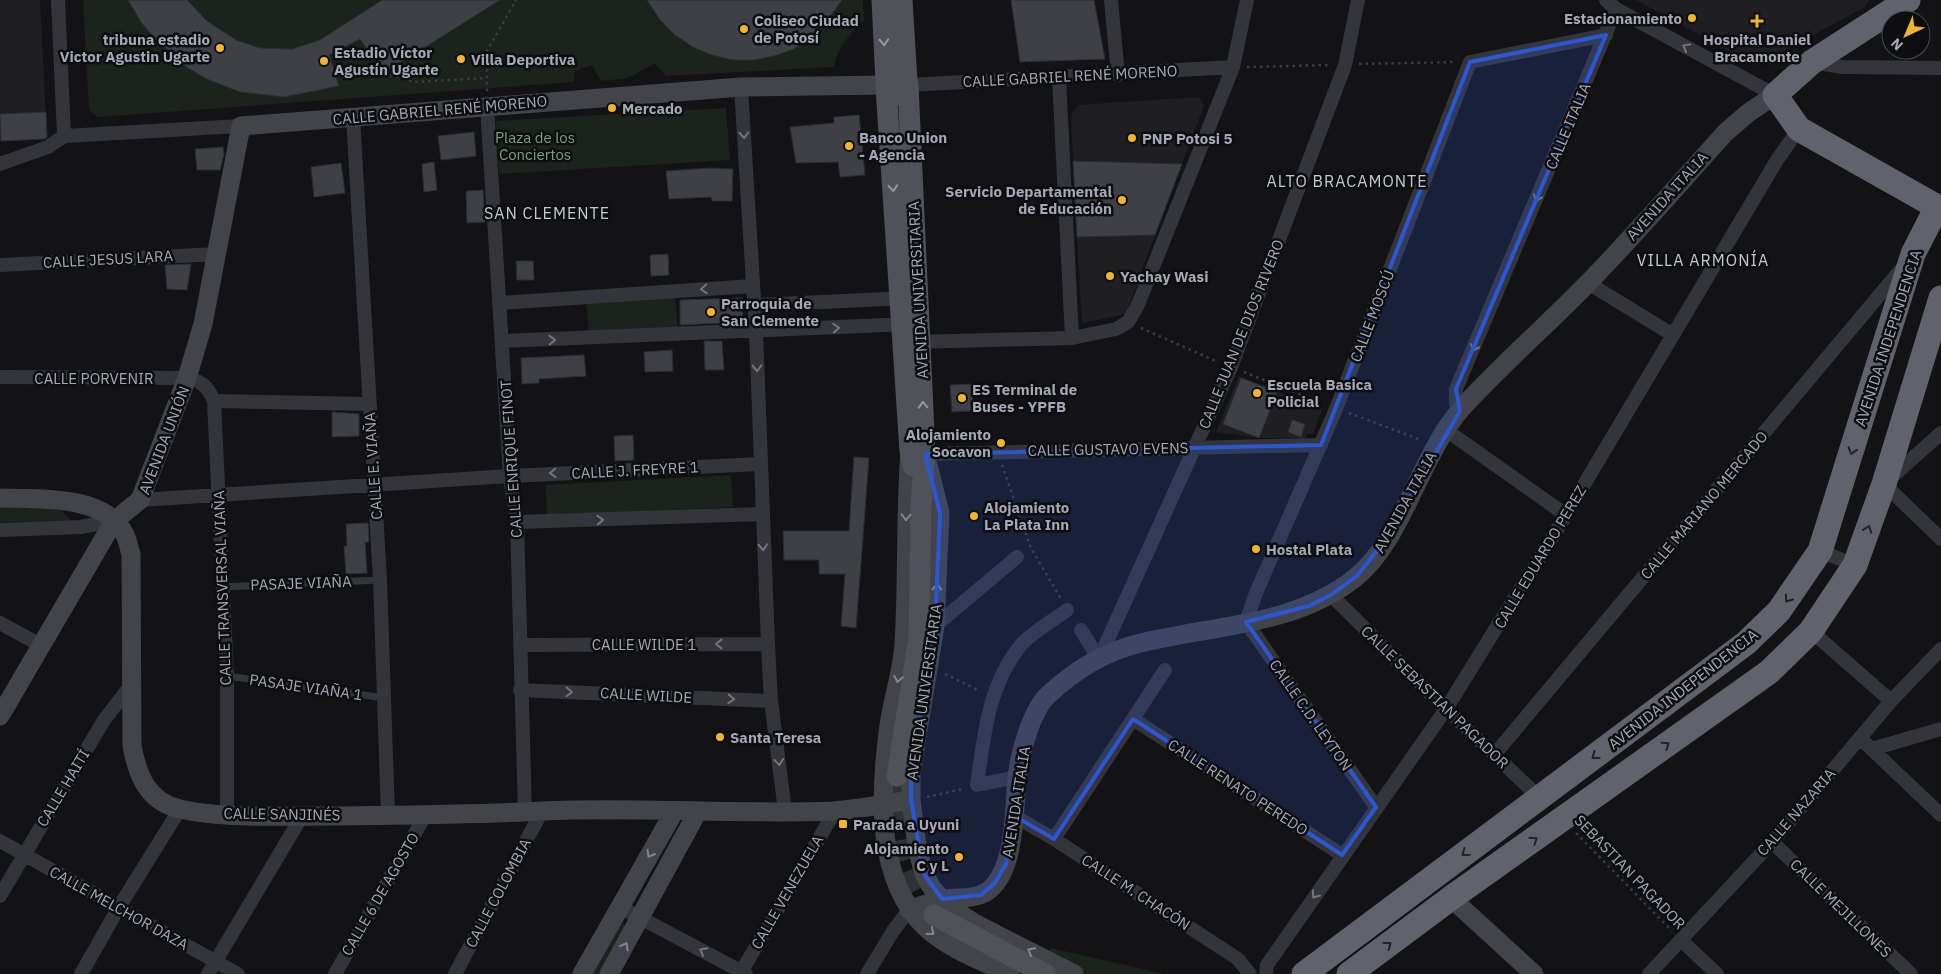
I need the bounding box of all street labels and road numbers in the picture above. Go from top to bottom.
street label: CALLE GABRIEL RENÉ MORENO [962,61,1178,91]
street label: CALLE ITALIA [1541,79,1595,172]
street label: CALLE GABRIEL RENÉ MORENO [332,91,548,129]
street label: AVENIDA ITALIA [1622,147,1712,244]
street label: AVENIDA UNIVERSITARIA [904,200,932,379]
street label: CALLE JUAN DE DIOS RIVERO [1194,237,1288,431]
street label: CALLE JESUS LARA [42,246,174,272]
street label: AVENIDA INDEPENDENCIA [1850,247,1926,429]
street label: CALLE MOSCÚ [1346,267,1398,365]
street label: CALLE PORVENIR [34,369,154,388]
street label: CALLE ENRIQUE FINOT [496,379,526,539]
street label: AVENIDA UNIÓN [135,383,193,497]
street label: CALLE E. VIAÑA [360,411,386,520]
street label: CALLE MARIANO MERCADO [1636,427,1772,583]
street label: CALLE GUSTAVO EVENS [1027,438,1189,460]
street label: AVENIDA ITALIA [1369,448,1441,556]
street label: CALLE J. FREYRE 1 [571,457,699,483]
street label: CALLE EDUARDO PEREZ [1490,482,1590,632]
street label: CALLE TRANSVERSAL VIAÑA [209,490,235,686]
street label: PASAJE VIAÑA [250,572,352,594]
street label: AVENIDA UNIVERSITARIA [902,602,946,781]
street label: CALLE SEBASTIAN PAGADOR [1357,621,1513,773]
street label: AVENIDA INDEPENDENCIA [1604,624,1762,753]
street label: CALLE WILDE 1 [592,635,696,654]
street label: CALLE C.D. LEYTON [1266,656,1356,774]
street label: PASAJE VIAÑA 1 [248,670,364,704]
street label: CALLE WILDE [600,683,692,707]
street label: CALLE RENATO PEREDO [1164,735,1312,839]
street label: AVENIDA ITALIA [998,744,1034,859]
street label: CALLE HAITÍ [32,746,94,830]
street label: CALLE NAZARIA [1753,764,1840,860]
street label: CALLE SANJINÉS [223,803,341,825]
street label: SEBASTIAN PAGADOR [1571,811,1689,933]
street label: CALLE 6 DE AGOSTO [337,829,423,959]
street label: CALLE VENEZUELA [747,831,828,952]
street label: CALLE COLOMBIA [461,835,535,951]
street label: CALLE M. CHACÓN [1078,850,1194,934]
street label: CALLE MEJILLONES [1786,855,1896,961]
street label: CALLE MELCHOR DAZA [46,862,192,954]

